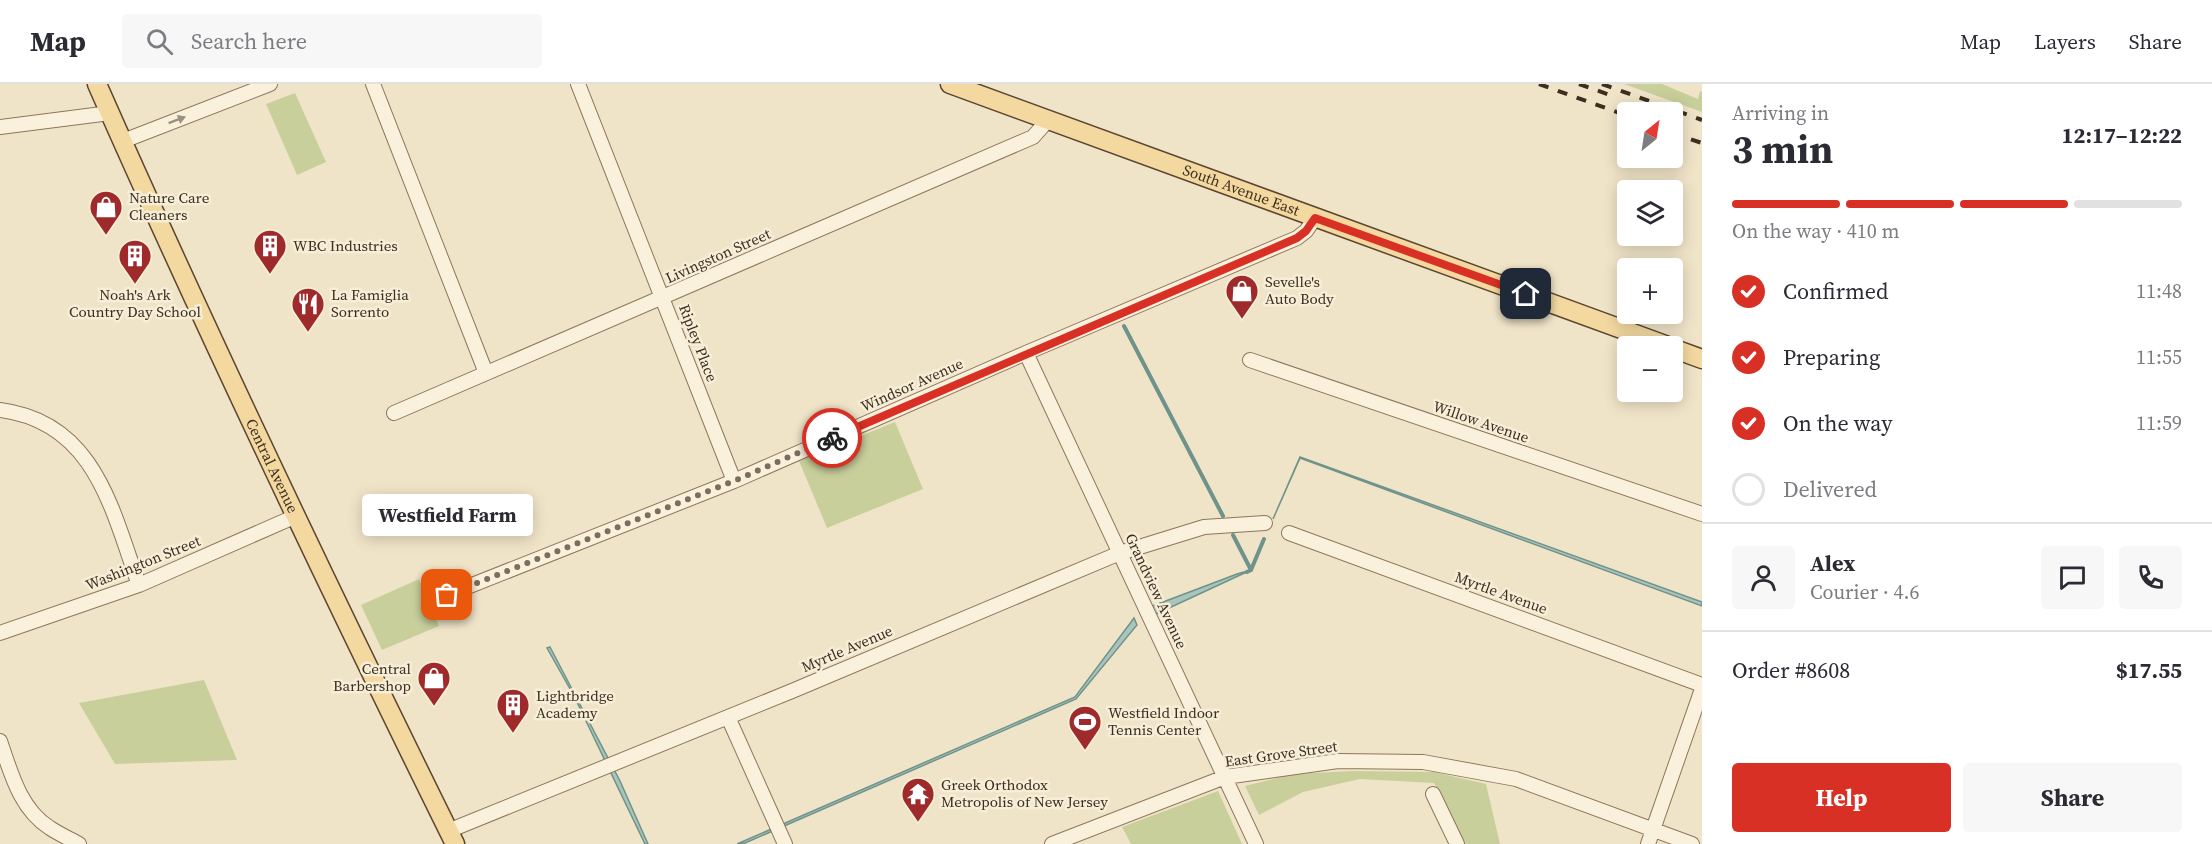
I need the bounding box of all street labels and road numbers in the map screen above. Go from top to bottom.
street label: South Avenue East [1180,159,1303,221]
street label: Livingston Street [662,223,774,288]
street label: Ripley Place [674,301,723,385]
street label: Windsor Avenue [857,352,967,417]
street label: Willow Avenue [1430,395,1532,448]
street label: Central Avenue [241,415,304,517]
street label: Washington Street [82,530,204,595]
street label: Grandview Avenue [1120,530,1193,652]
street label: Myrtle Avenue [1452,566,1551,619]
street label: Myrtle Avenue [798,620,896,677]
street label: East Grove Street [1223,735,1339,772]

